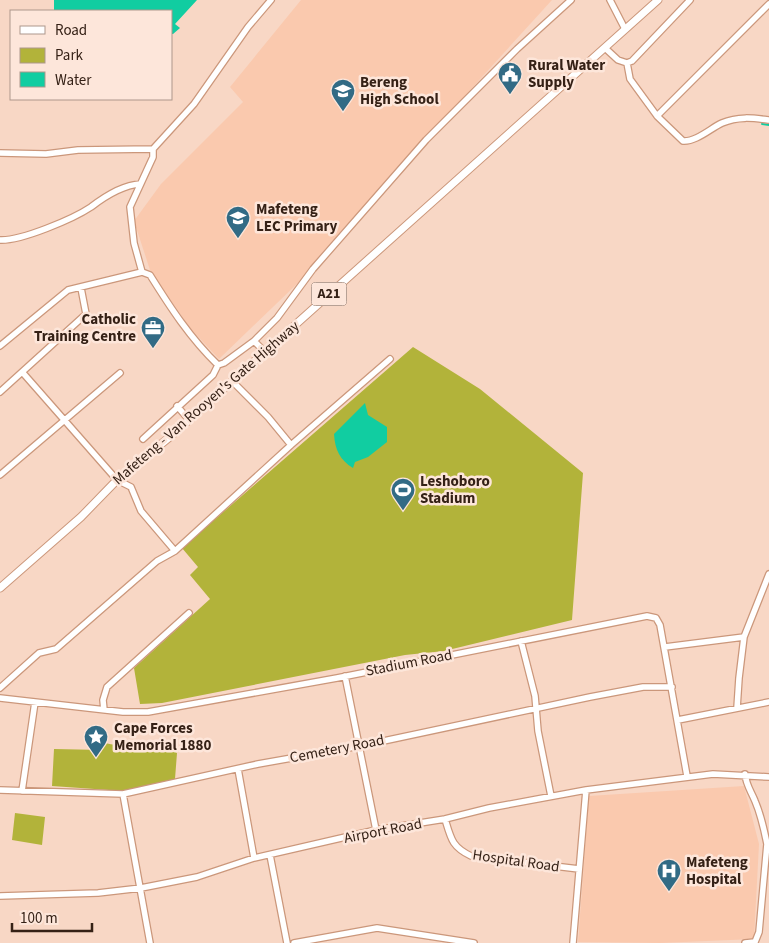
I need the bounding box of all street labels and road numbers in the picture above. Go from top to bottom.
road number: A21 [312,282,346,306]
street label: Mafeteng - Van Rooyen's Gate Highway [108,316,304,490]
street label: Stadium Road [364,644,454,682]
street label: Cemetery Road [288,730,386,768]
street label: Airport Road [342,813,424,849]
street label: Hospital Road [471,845,561,877]

